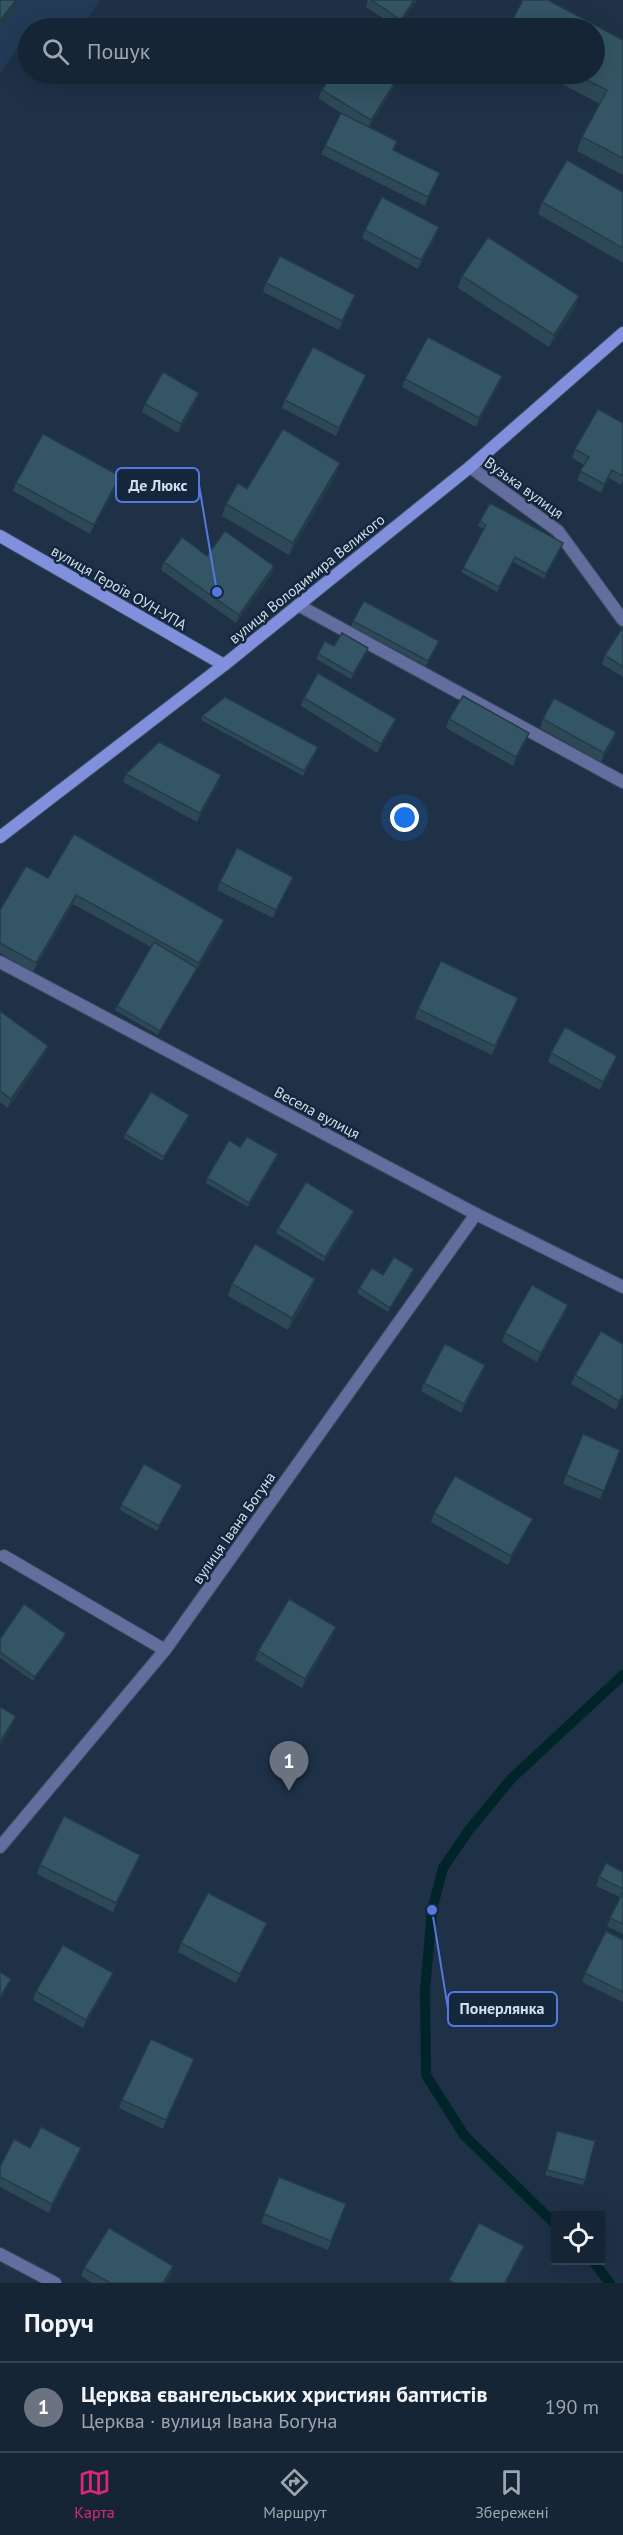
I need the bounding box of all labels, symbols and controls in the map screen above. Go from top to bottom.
search box [18,18,605,84]
icon: search [39,35,72,68]
text: Пошук [87,37,150,65]
street label: Вузька вулиця [481,452,568,523]
callout: Де Люкс [116,468,199,502]
text: Де Люкс [128,475,188,495]
street label: вулиця Володимира Великого [225,510,389,647]
street label: вулиця Героїв ОУН-УПА [48,541,191,634]
your location [390,803,419,832]
street label: Весела вулиця [271,1082,363,1143]
street label: вулиця Івана Богуна [188,1468,279,1587]
pin: 1 [270,1742,308,1791]
callout: Понерлянка [448,1992,557,2026]
text: Понерлянка [460,1998,544,2018]
map controls [551,2211,605,2265]
button: locate [551,2211,605,2265]
text: Поруч [24,2306,94,2339]
text: Церква євангельських християн баптистів [81,2380,488,2408]
text: 1 [38,2394,49,2420]
text: 190 m [545,2394,599,2420]
text: Церква · вулиця Івана Богуна [81,2408,337,2434]
tab: Карта [74,2466,115,2522]
tab: Маршрут [263,2466,327,2522]
tab: Збережені [475,2466,549,2522]

